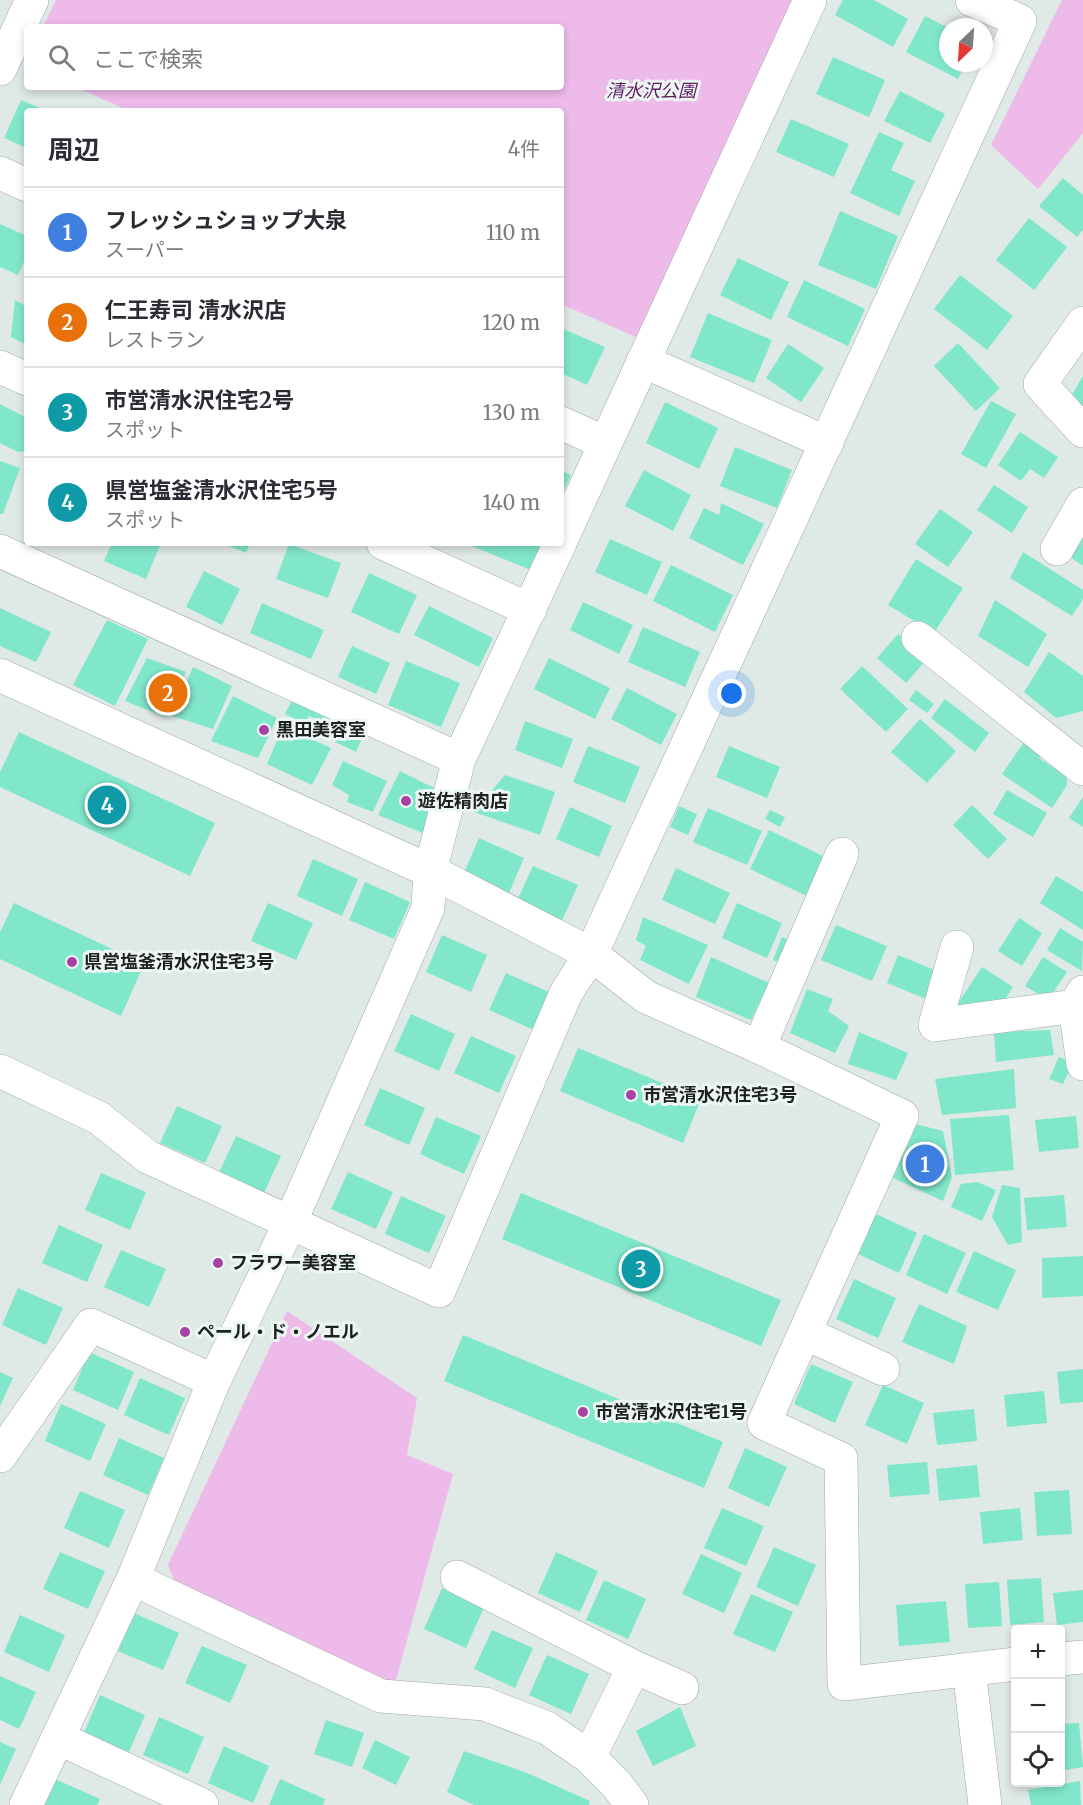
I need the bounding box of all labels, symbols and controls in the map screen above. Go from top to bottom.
north arrow [939,18,993,72]
search box [24,24,564,90]
icon: search [45,41,78,74]
text: ここで検索 [93,45,203,73]
park label: 清水沢公園 [606,79,699,102]
text: 周辺 [48,133,100,166]
text: 4件 [508,136,540,161]
text: フレッシュショップ大泉 [105,206,347,234]
text: 1 [63,220,72,245]
text: 110 m [486,220,540,245]
text: スーパー [105,237,185,262]
text: 仁王寿司 清水沢店 [105,296,286,324]
text: 2 [62,310,73,335]
text: 120 m [482,310,540,335]
text: レストラン [105,327,205,352]
text: 市営清水沢住宅2号 [105,386,294,414]
text: 3 [62,400,73,425]
text: 130 m [483,400,540,425]
text: スポット [105,417,185,442]
text: 県営塩釜清水沢住宅5号 [105,476,338,504]
text: 4 [61,490,74,515]
text: 140 m [483,490,540,515]
text: スポット [105,507,185,532]
pin: 2 [148,670,188,716]
your location [717,679,746,708]
place label: 黒田美容室 [276,718,366,741]
marker: 黒田美容室 [257,723,271,737]
pin: 4 [88,782,126,828]
place label: 遊佐精肉店 [418,789,508,812]
marker: 遊佐精肉店 [399,794,413,808]
place label: 県営塩釜清水沢住宅3号 [84,950,274,973]
marker: 県営塩釜清水沢住宅3号 [65,955,79,969]
place label: 市営清水沢住宅3号 [643,1083,797,1106]
marker: 市営清水沢住宅3号 [624,1088,638,1102]
pin: 1 [906,1142,944,1186]
pin: 3 [622,1246,660,1292]
place label: フラワー美容室 [230,1251,356,1274]
marker: フラワー美容室 [211,1256,225,1270]
place label: ペール・ド・ノエル [197,1320,359,1343]
marker: ペール・ド・ノエル [178,1325,192,1339]
place label: 市営清水沢住宅1号 [595,1400,747,1423]
marker: 市営清水沢住宅1号 [576,1405,590,1419]
map controls [1011,1625,1065,1787]
button: + [1011,1625,1065,1679]
button: − [1011,1679,1065,1733]
button: locate [1011,1733,1065,1787]

